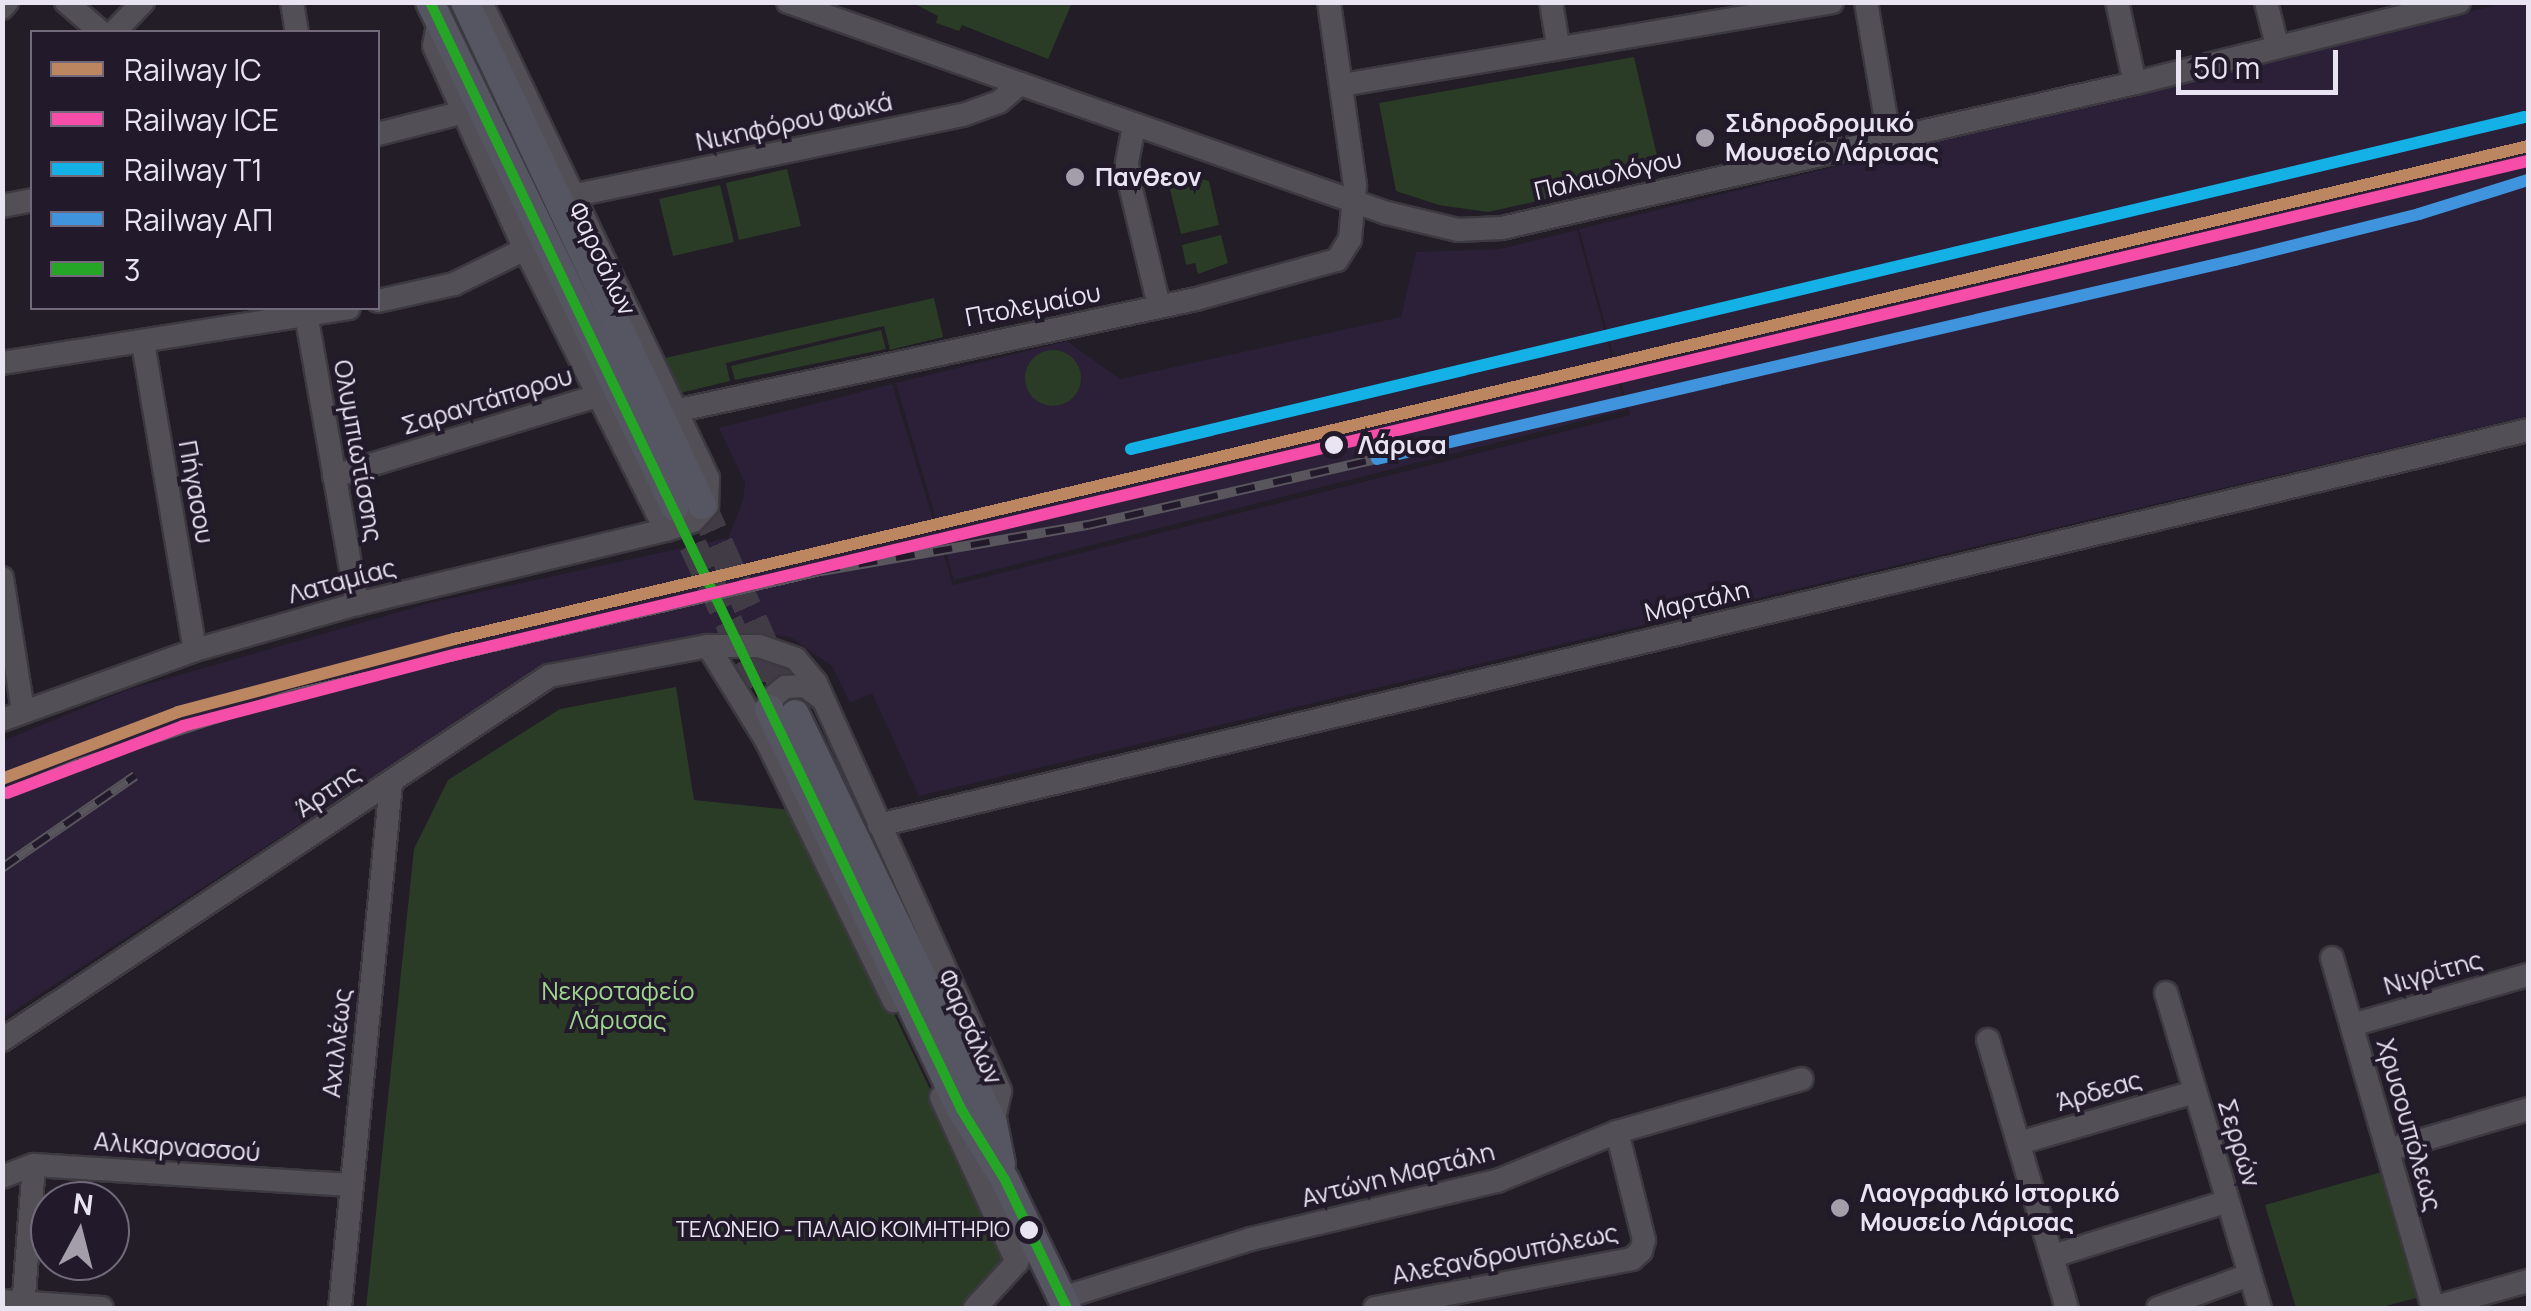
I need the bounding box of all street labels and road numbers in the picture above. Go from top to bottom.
street label: Νικηφόρου Φωκά [693,87,895,157]
street label: Παλαιολόγου [1531,143,1685,207]
street label: Φαρσάλων [562,197,642,321]
street label: Πτολεμαίου [963,277,1103,333]
street label: Ολυμπιωτίσσης [327,358,389,544]
street label: Σαραντάπορου [398,361,576,441]
street label: Πήγασου [172,438,220,546]
street label: Λαταμίας [285,552,399,610]
street label: Μαρτάλη [1642,574,1752,628]
street label: Άρτης [290,758,366,824]
street label: Νιγρίτης [2380,945,2486,1001]
street label: Φαρσάλων [931,965,1009,1089]
street label: Αχιλλέως [316,987,358,1099]
street label: Χρυσουπόλεως [2370,1035,2448,1215]
street label: Άρδεας [2053,1065,2145,1117]
street label: Σερρών [2211,1095,2267,1191]
street label: Αλικαρνασσού [93,1126,261,1168]
street label: Αντώνη Μαρτάλη [1298,1136,1498,1214]
street label: Αλεξανδρουπόλεως [1389,1217,1621,1291]

